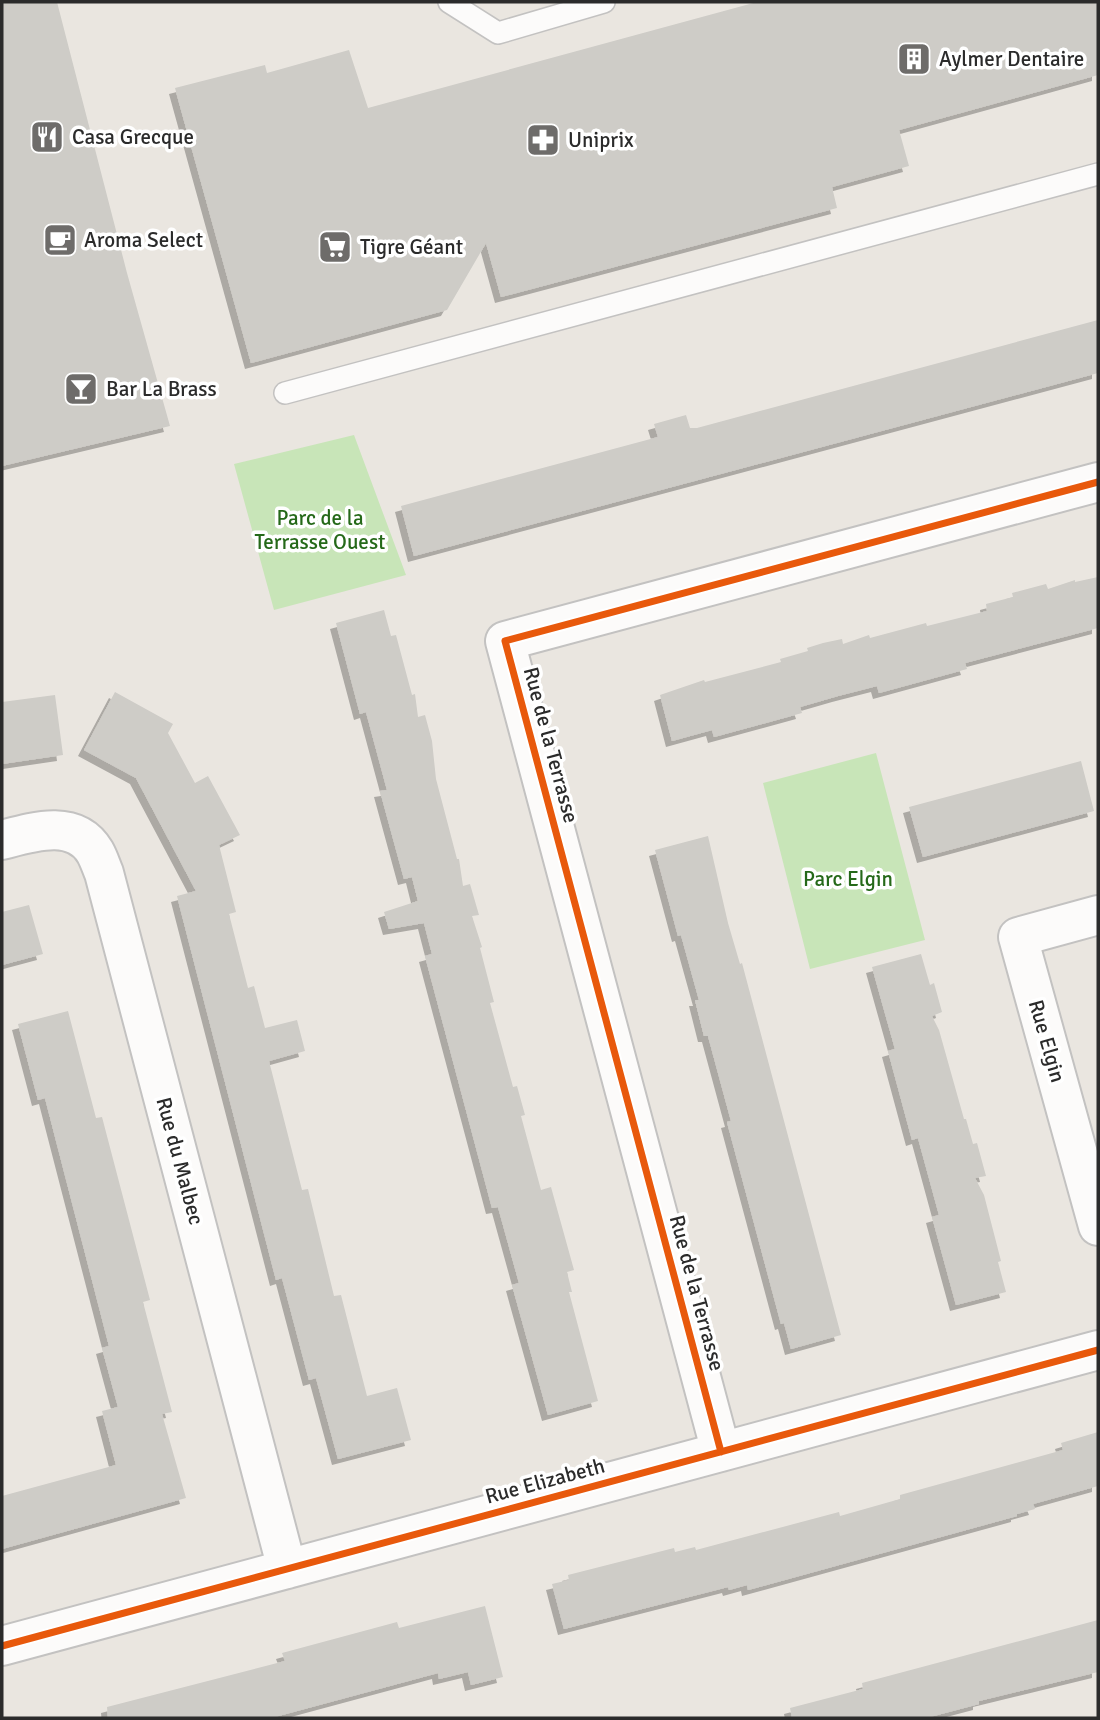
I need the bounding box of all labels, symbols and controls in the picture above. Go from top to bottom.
building icon: Aylmer Dentaire [895,40,933,78]
place label: Aylmer Dentaire [939,46,1084,72]
restaurant icon: Casa Grecque [28,118,66,156]
pharmacy icon: Uniprix [524,121,562,159]
place label: Casa Grecque [72,124,194,150]
place label: Uniprix [568,127,634,153]
cafe icon: Aroma Select [41,221,79,259]
place label: Aroma Select [84,227,203,253]
supermarket icon: Tigre Géant [316,228,354,266]
place label: Tigre Géant [360,234,463,260]
bar icon: Bar La Brass [62,370,100,408]
place label: Bar La Brass [106,376,217,402]
park label: Parc de la Terrasse Ouest [255,505,385,555]
street label: Rue de la Terrasse [518,664,584,826]
park label: Parc Elgin [803,866,893,892]
street label: Rue Elgin [1023,997,1071,1085]
street label: Rue du Malbec [150,1094,210,1228]
street label: Rue de la Terrasse [664,1212,730,1374]
street label: Rue Elizabeth [482,1453,608,1509]

